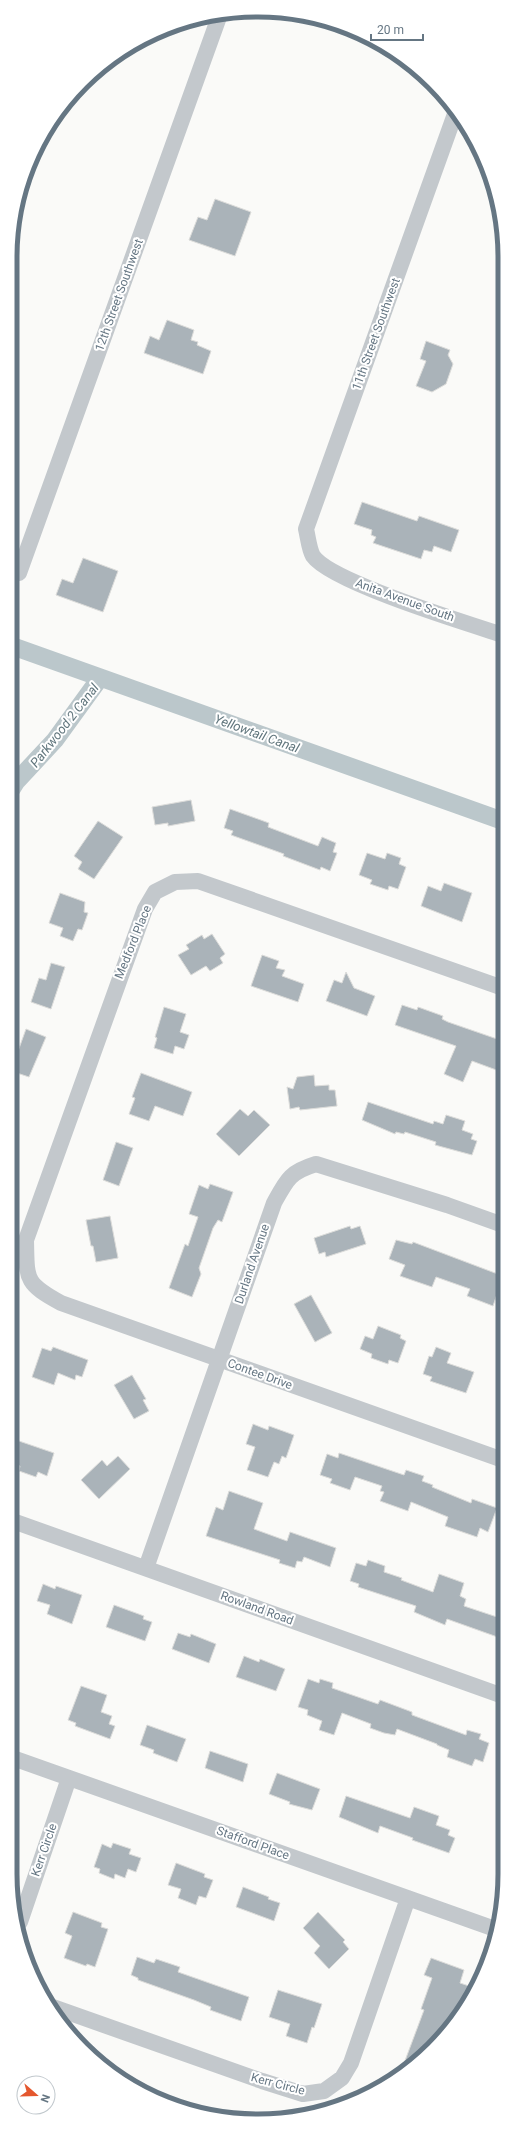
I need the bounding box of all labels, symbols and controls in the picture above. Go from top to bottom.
scale bar [371,16,423,42]
text: 20 m [377,23,404,37]
street label: 12th Street Southwest [92,237,146,353]
street label: 11th Street Southwest [349,276,403,392]
street label: Anita Avenue South [354,576,456,624]
water label: Parkwood 2 Canal [27,680,102,770]
water label: Yellowtail Canal [212,711,302,756]
street label: Medford Place [112,903,154,981]
street label: Durland Avenue [232,1222,272,1306]
street label: Contee Drive [226,1356,294,1392]
street label: Rowland Road [219,1588,295,1628]
street label: Kerr Circle [28,1822,60,1878]
street label: Stafford Place [215,1823,291,1863]
street label: Kerr Circle [250,2070,306,2098]
north arrow [16,2075,56,2115]
text: N [37,2092,52,2104]

